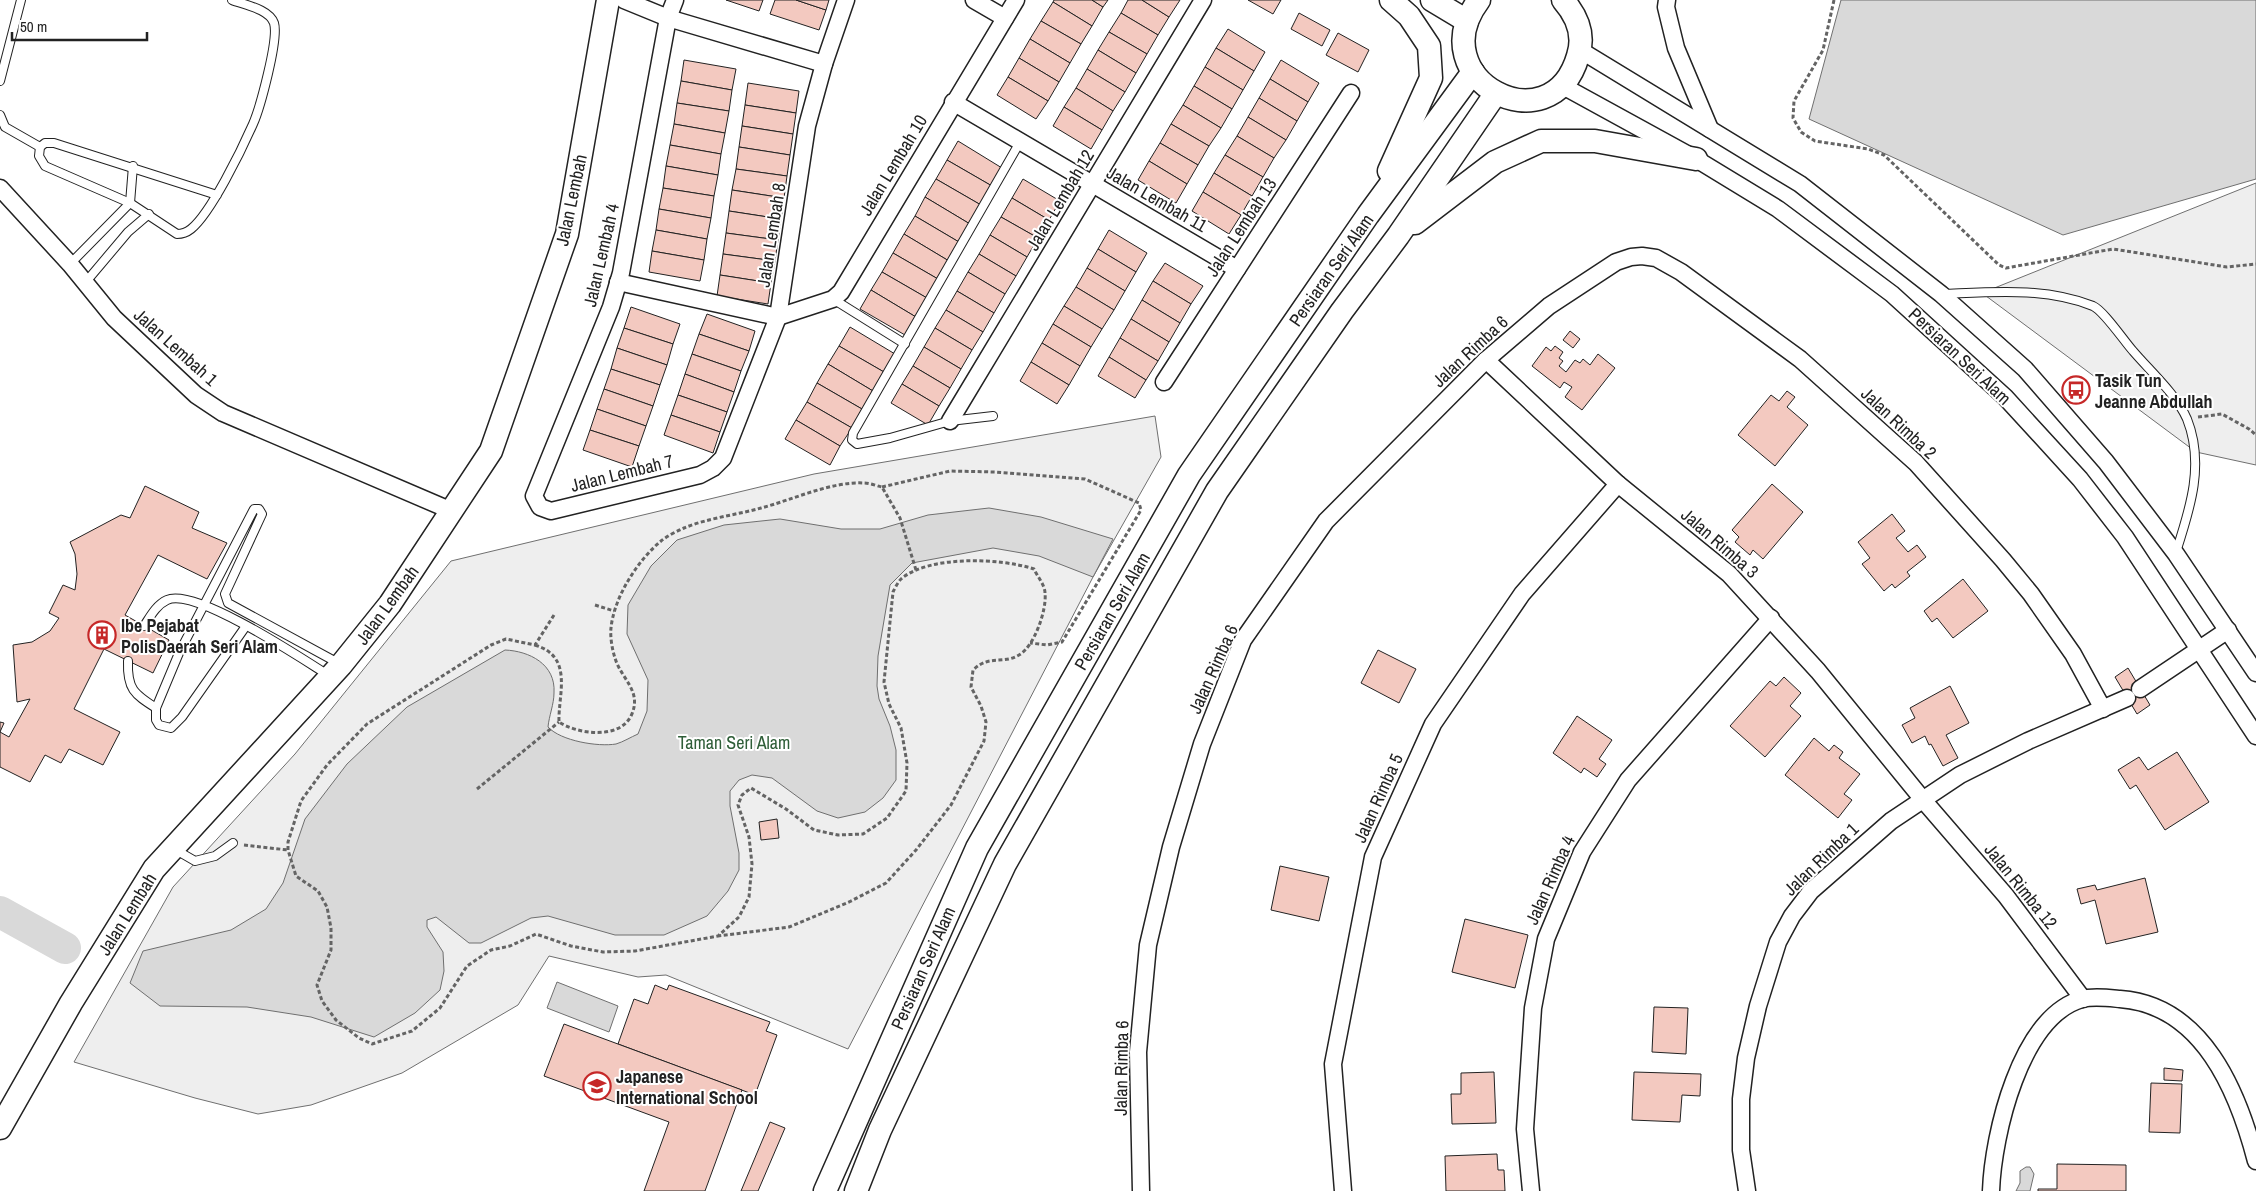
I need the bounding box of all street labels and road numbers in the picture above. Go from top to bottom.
street label: Jalan Lembah 10 [853,110,933,220]
street label: Jalan Lembah 12 [1020,145,1100,255]
street label: Jalan Lembah [549,152,593,248]
street label: Jalan Lembah 11 [1102,160,1212,238]
street label: Jalan Lembah 13 [1200,173,1282,281]
street label: Jalan Lembah 8 [750,181,792,289]
street label: Jalan Lembah 4 [577,201,625,309]
street label: Persiaran Seri Alam [1283,209,1379,331]
street label: Persiaran Seri Alam [1903,302,2017,410]
street label: Jalan Lembah 1 [129,303,224,392]
street label: Jalan Rimba 6 [1427,309,1513,393]
street label: Jalan Rimba 2 [1856,381,1942,465]
street label: Jalan Lembah 7 [568,448,676,498]
street label: Jalan Rimba 3 [1676,502,1764,584]
street label: Persiaran Seri Alam [1068,548,1156,674]
street label: Jalan Lembah [350,560,424,650]
street label: Jalan Rimba 6 [1182,620,1244,718]
street label: Jalan Rimba 5 [1347,749,1409,847]
street label: Jalan Rimba 1 [1778,816,1864,901]
street label: Jalan Rimba 4 [1519,831,1581,929]
street label: Jalan Rimba 12 [1979,838,2063,934]
street label: Jalan Lembah [92,868,162,960]
street label: Persiaran Seri Alam [885,903,961,1033]
street label: Jalan Rimba 6 [1108,1020,1134,1116]

